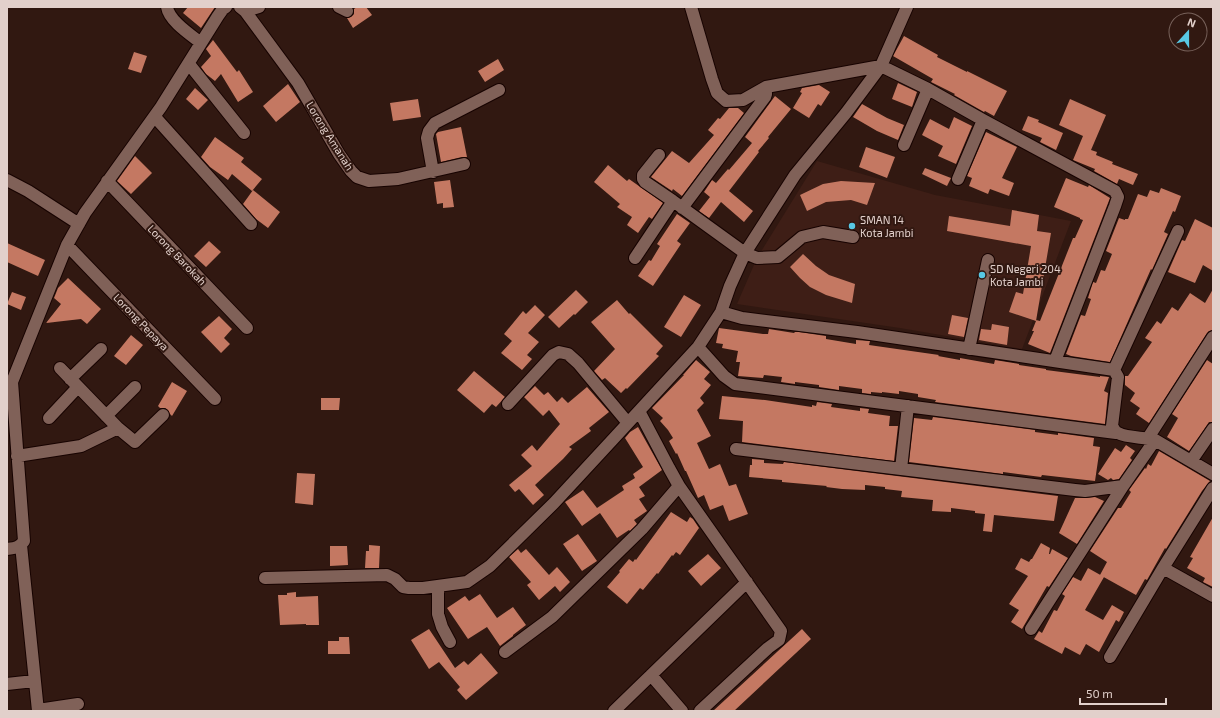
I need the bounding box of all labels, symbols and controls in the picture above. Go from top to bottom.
north arrow [1168,12,1208,52]
text: N [1186,15,1198,30]
street label: Lorong Amanah [304,99,357,172]
place label: SMAN 14 Kota Jambi [860,213,913,239]
marker: SMAN 14 Kota Jambi [847,221,857,231]
street label: Lorong Barokah [145,222,209,288]
place label: SD Negeri 204 Kota Jambi [990,262,1061,288]
marker: SD Negeri 204 Kota Jambi [977,270,987,280]
street label: Lorong Pepaya [111,291,172,353]
scale bar [1080,680,1166,706]
text: 50 m [1086,686,1113,700]

